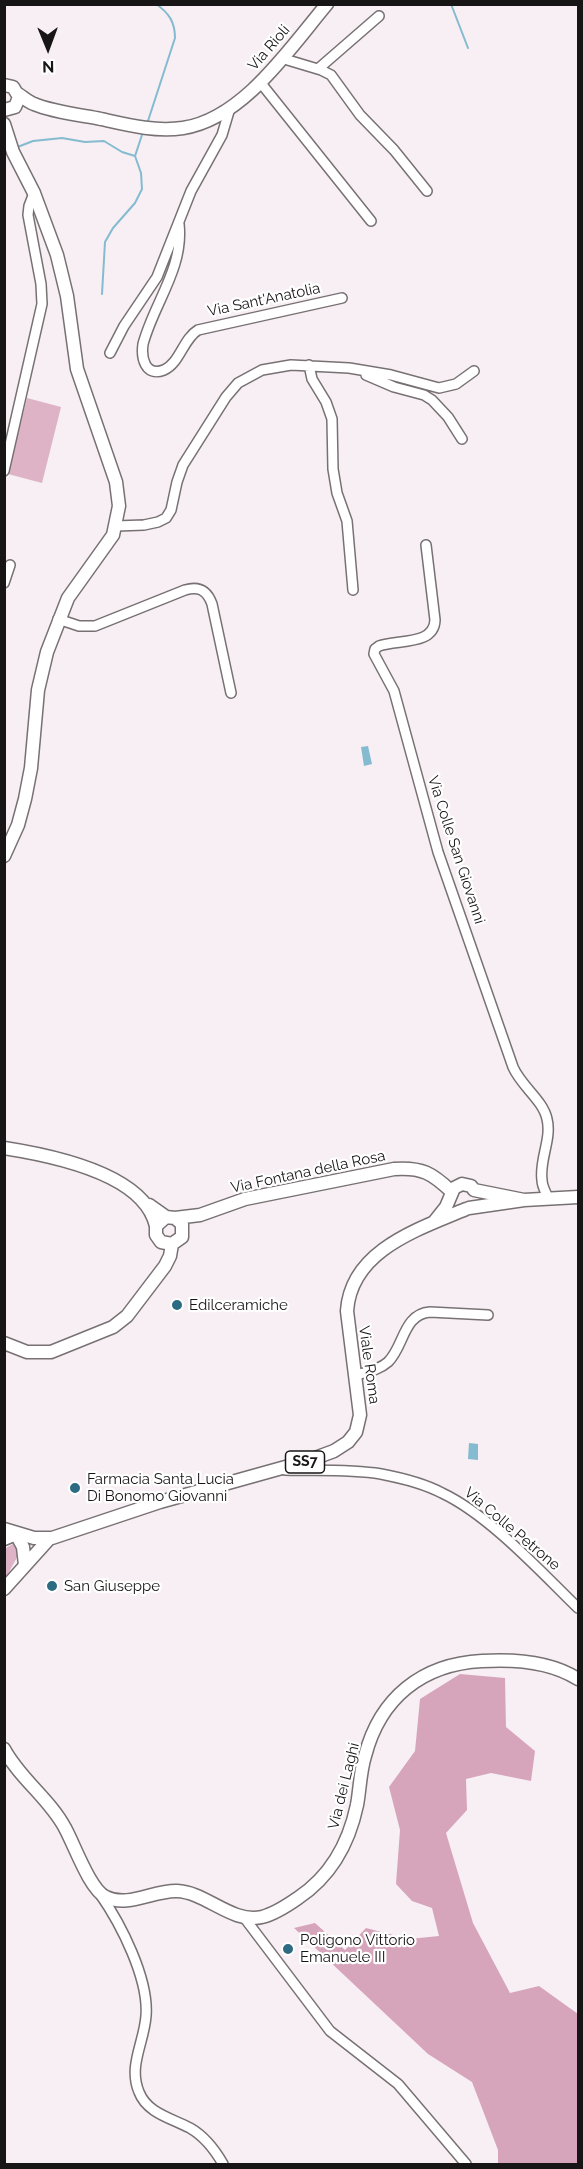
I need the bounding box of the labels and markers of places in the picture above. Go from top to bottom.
place label: Edilceramiche [189,1296,288,1314]
marker: Edilceramiche [170,1298,184,1312]
place label: Farmacia Santa Lucia Di Bonomo Giovanni [87,1470,234,1505]
marker: Farmacia Santa Lucia Di Bonomo Giovanni [68,1481,82,1495]
place label: San Giuseppe [64,1577,160,1595]
marker: San Giuseppe [45,1579,59,1593]
place label: Poligono Vittorio Emanuele III [300,1931,415,1966]
marker: Poligono Vittorio Emanuele III [281,1942,295,1956]

